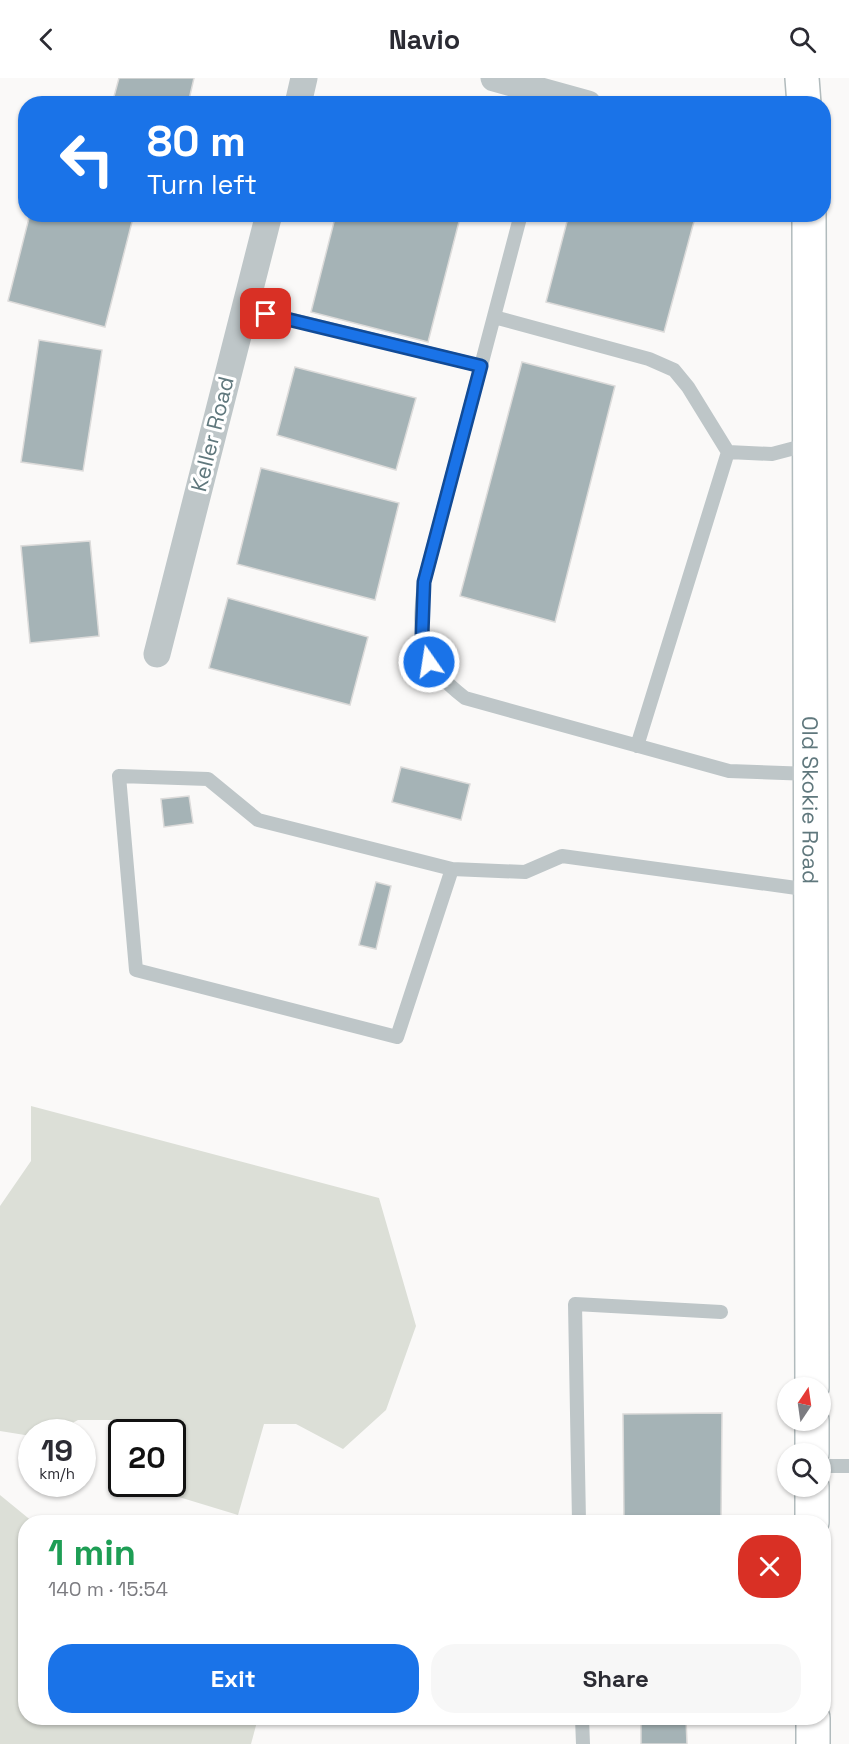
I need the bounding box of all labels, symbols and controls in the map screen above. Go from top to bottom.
text: Navio [389,22,460,57]
icon: back [30,23,63,56]
icon: search [786,23,819,56]
text: 80 m [147,115,246,168]
icon: left [48,120,126,198]
text: Turn left [147,167,257,202]
pin [240,288,291,339]
icon: arrive [249,297,282,330]
street label: Keller Road [184,373,240,495]
position arrow [397,630,461,694]
street label: Old Skokie Road [796,716,825,884]
north arrow [777,1377,831,1431]
map controls [777,1377,831,1497]
speed limit sign: 20 [108,1419,186,1497]
text: 19 [41,1431,73,1470]
button: search [777,1443,831,1497]
text: km/h [39,1464,75,1483]
text: 1 min [48,1530,136,1576]
button: close [738,1535,801,1598]
text: 140 m · 15:54 [48,1576,168,1602]
button: Exit [48,1644,419,1713]
button: Share [431,1644,801,1713]

